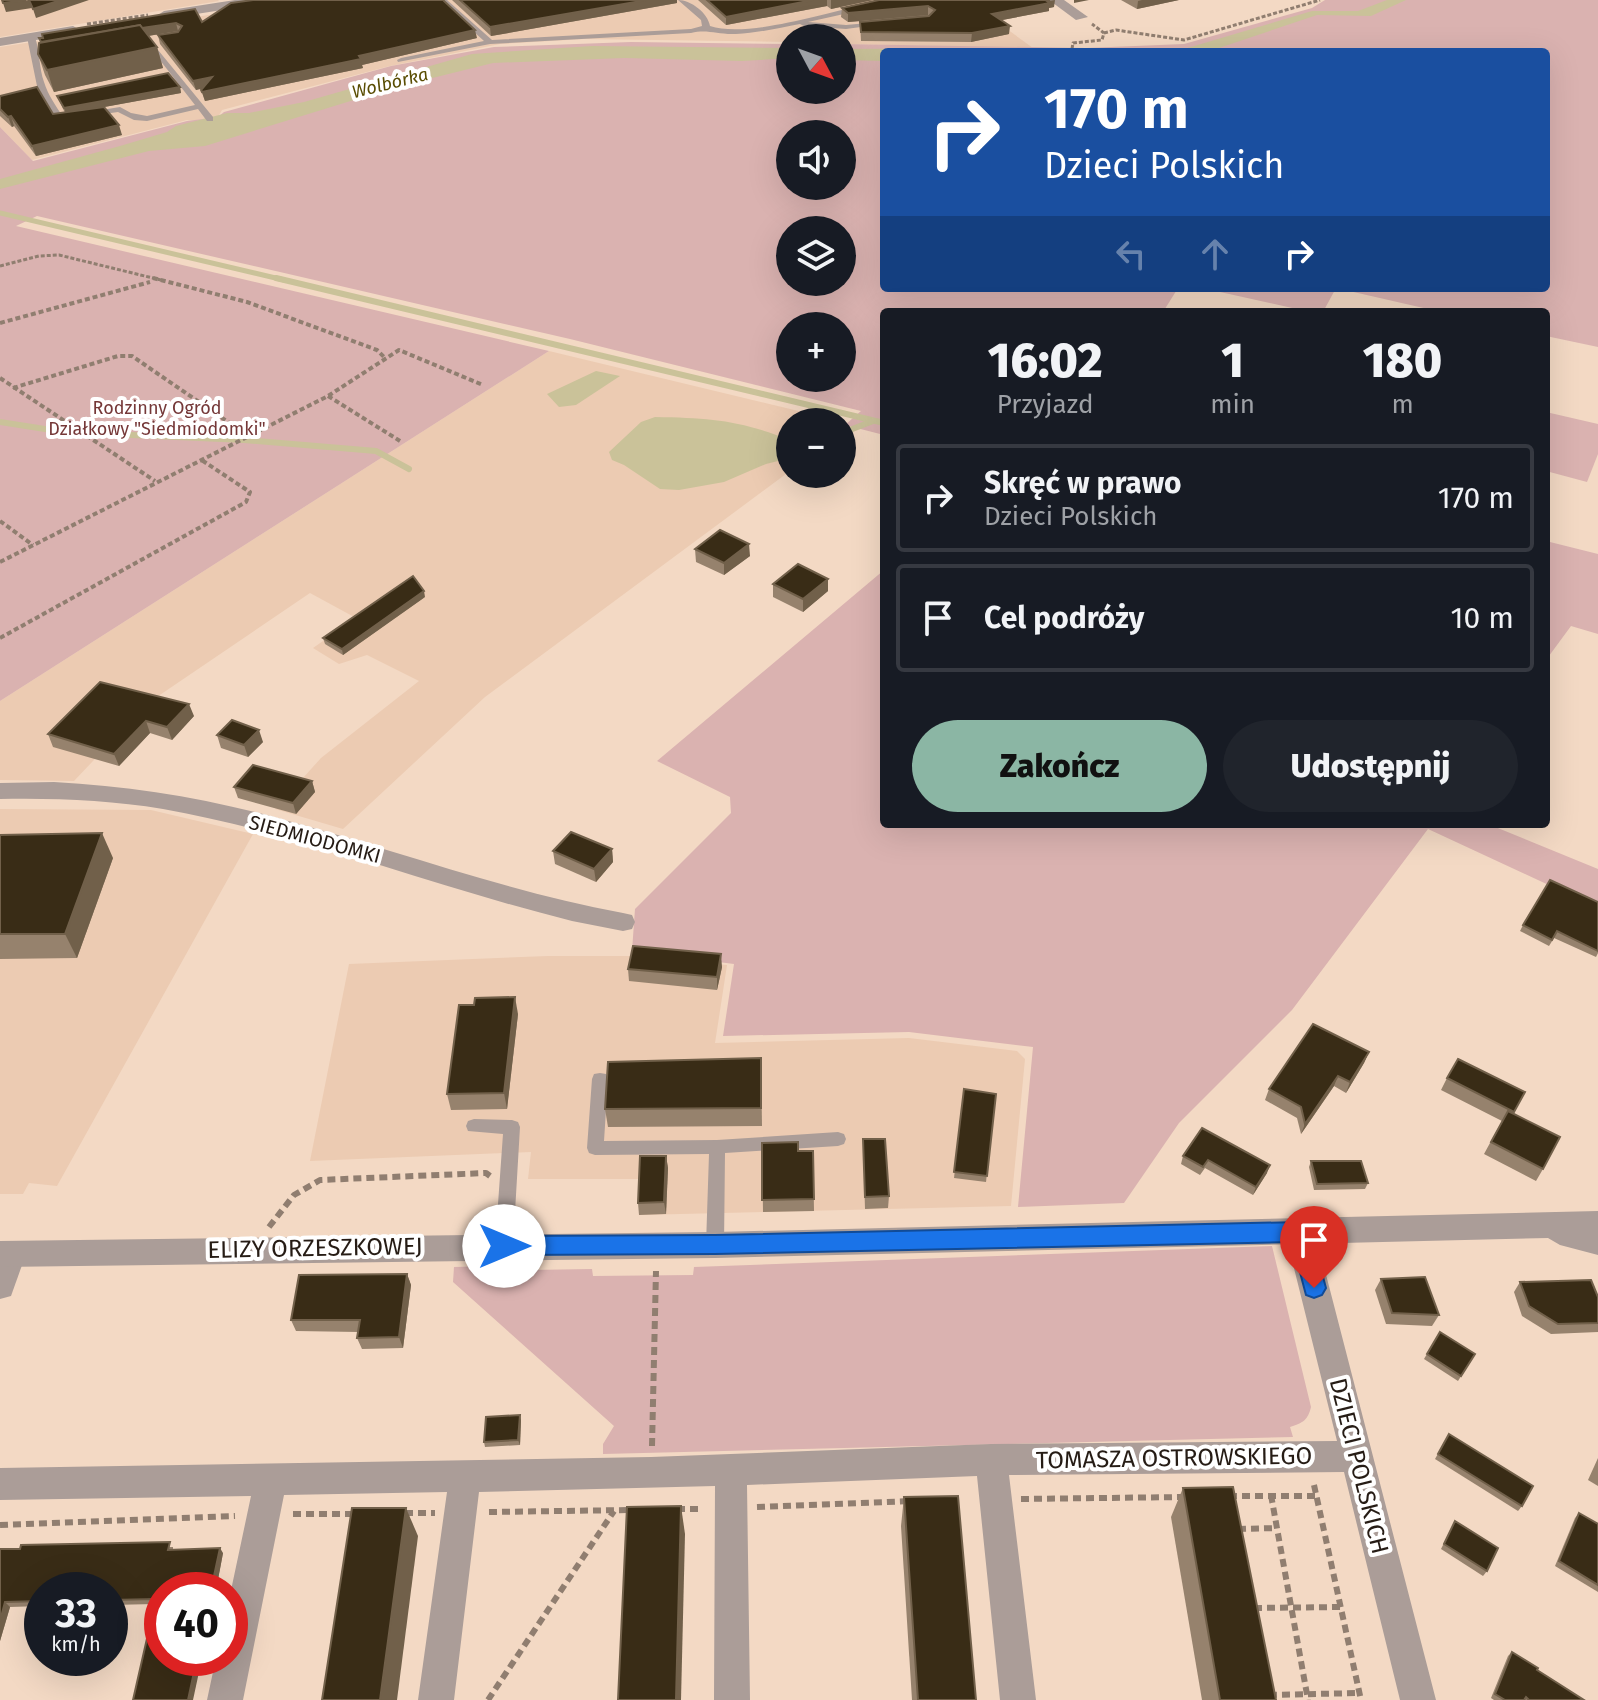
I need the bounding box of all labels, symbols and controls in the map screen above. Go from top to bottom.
north arrow [776,24,856,104]
map controls [776,24,856,488]
water label: Wolbórka [350,63,430,103]
text: 170 m [1044,76,1189,143]
icon: right [912,80,1016,184]
button: sound [776,120,856,200]
text: Dzieci Polskich [1044,144,1284,188]
button: layers [776,216,856,296]
icon: left [1109,232,1153,276]
icon: ahead [1193,232,1237,276]
icon: right [1277,232,1321,276]
button: + [776,312,856,392]
text: 16:02 [988,332,1103,390]
text: 1 [1221,332,1244,390]
text: 180 [1363,332,1442,390]
text: Przyjazd [997,389,1093,420]
text: min [1210,389,1255,420]
text: m [1391,389,1414,420]
park label: Rodzinny Ogród Działkowy "Siedmiodomki" [48,397,266,440]
button: − [776,408,856,488]
text: Skręć w prawo [984,465,1182,501]
icon: right [916,476,960,520]
text: 170 m [1438,480,1514,516]
text: Dzieci Polskich [984,501,1158,532]
icon: arrive [916,596,960,640]
text: Cel podróży [984,600,1144,636]
text: 10 m [1451,600,1514,636]
button: Zakończ [912,720,1207,812]
button: Udostępnij [1223,720,1518,812]
street label: SIEDMIODOMKI [247,810,383,868]
position arrow [462,1204,546,1288]
pin [1280,1206,1348,1288]
icon: arrive [1292,1218,1336,1262]
street label: ELIZY ORZESZKOWEJ [207,1232,423,1264]
street label: DZIECI POLSKICH [1324,1375,1394,1557]
street label: TOMASZA OSTROWSKIEGO [1036,1442,1312,1474]
speed limit sign: 40 [144,1572,248,1676]
text: 33 [55,1590,97,1638]
text: km/h [51,1632,101,1656]

